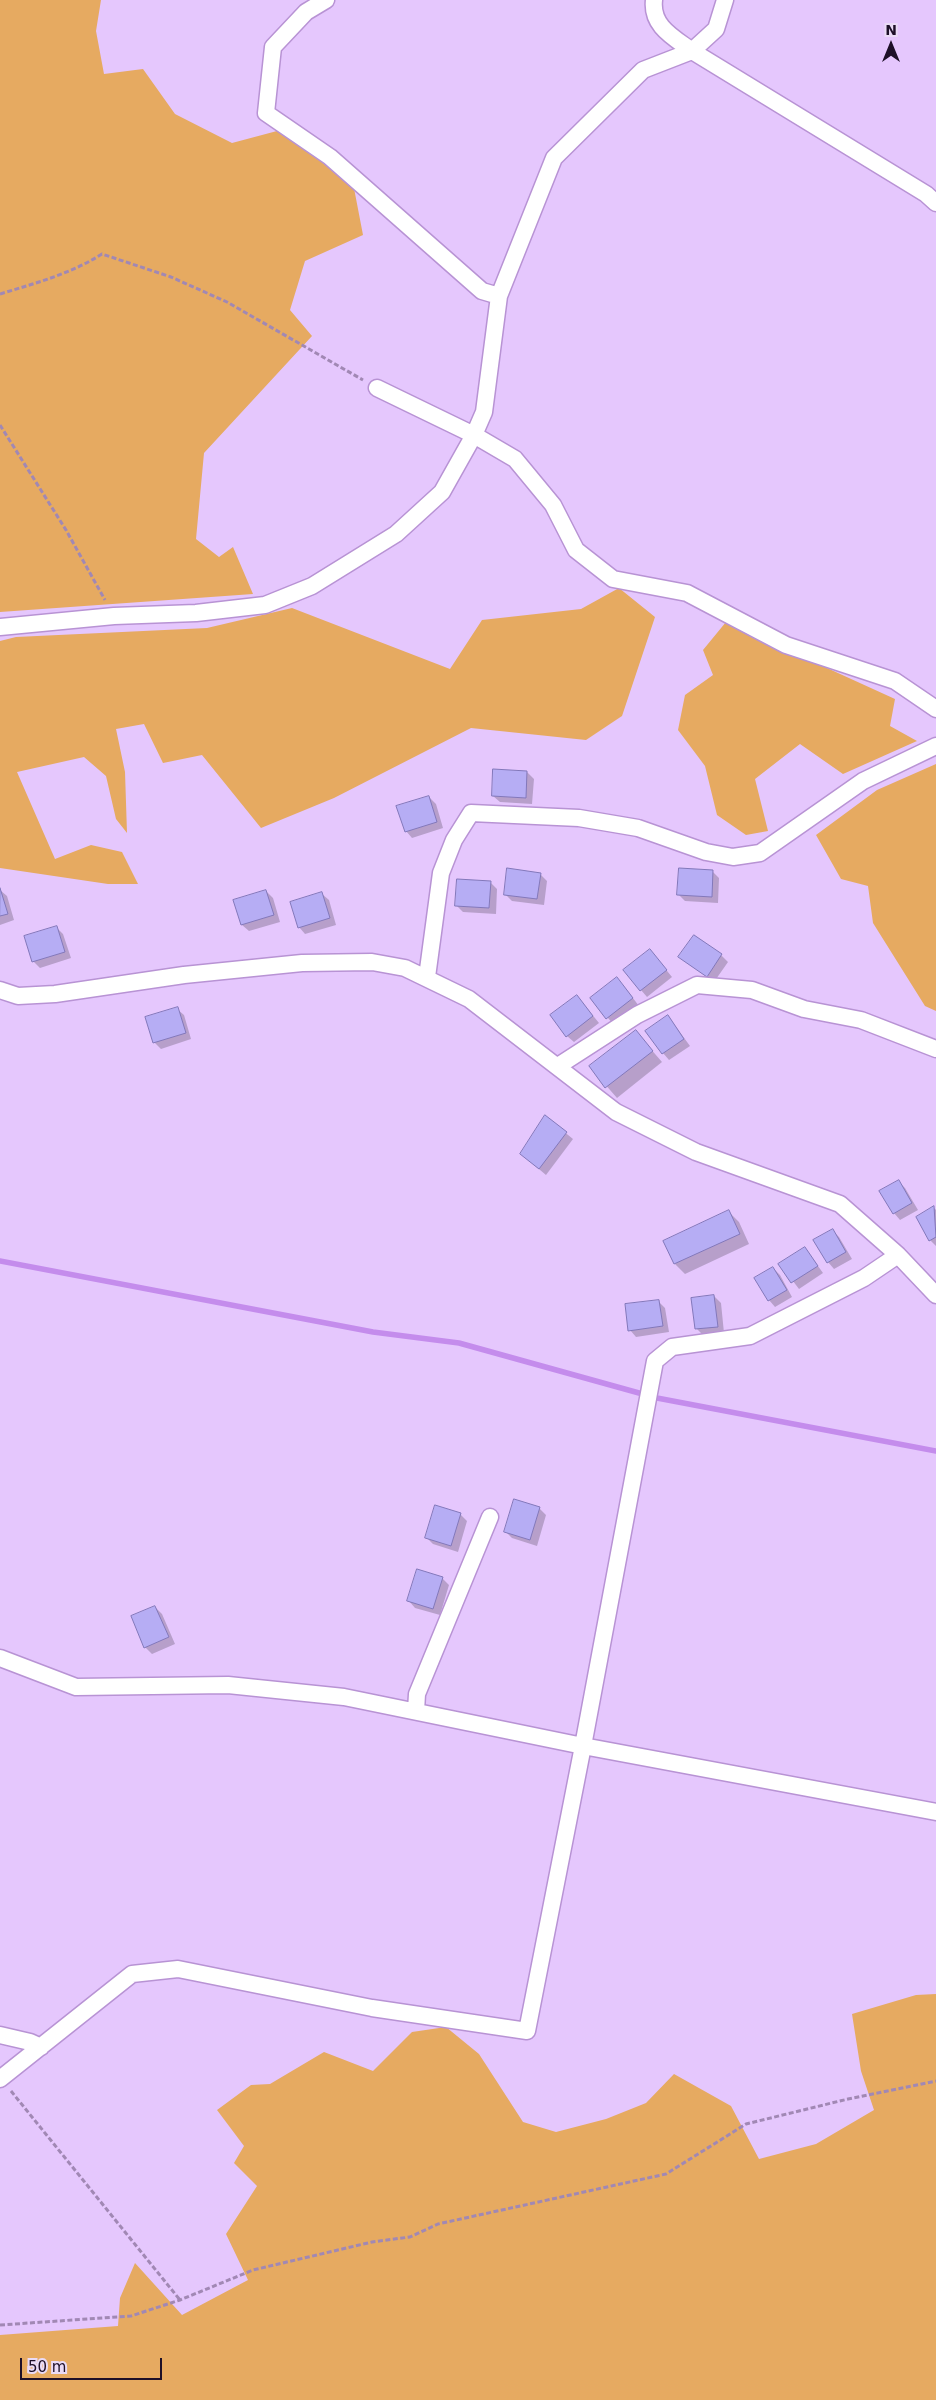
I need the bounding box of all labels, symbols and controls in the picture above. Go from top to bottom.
north arrow [866,20,916,70]
text: N [885,22,897,38]
scale bar [22,2348,165,2380]
text: 50 m [28,2358,66,2376]

